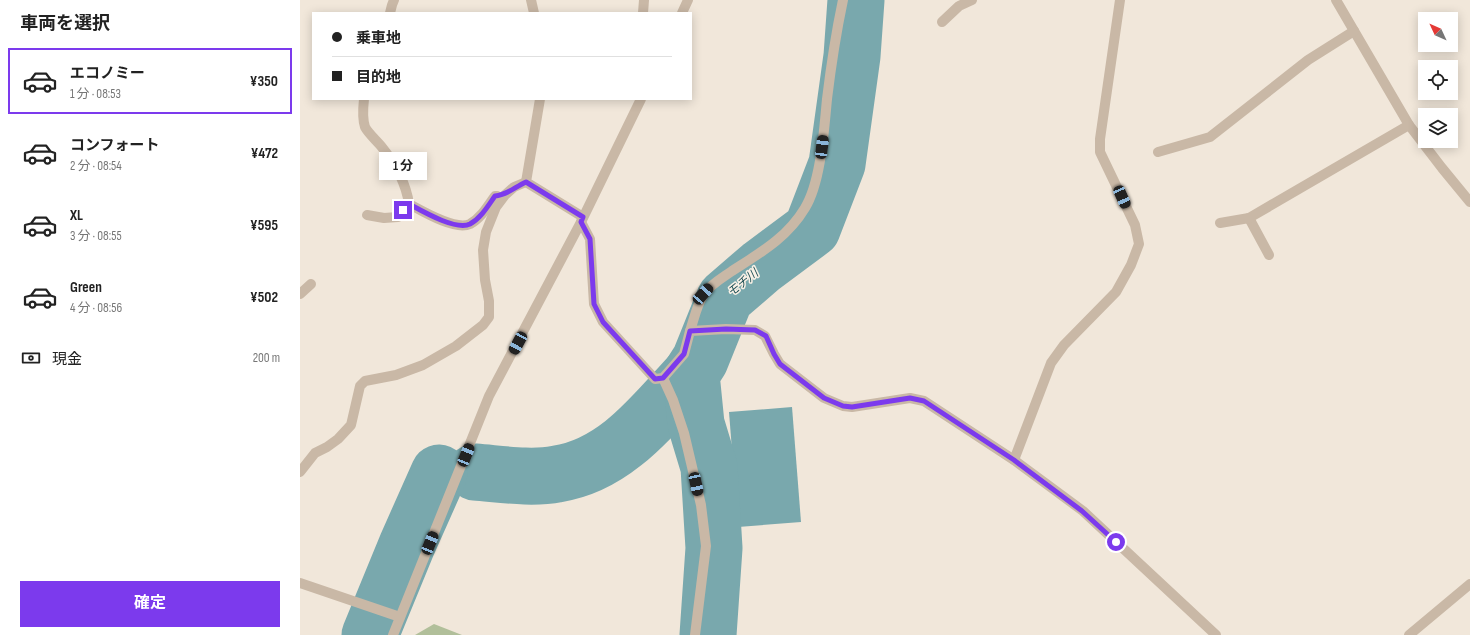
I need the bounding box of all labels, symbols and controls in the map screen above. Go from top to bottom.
north arrow [1418,12,1458,52]
map controls [1418,12,1458,148]
text: 車両を選択 [20,13,110,34]
text: 乗車地 [356,29,401,48]
button: locate [1418,60,1458,100]
icon: car [22,63,58,99]
text: エコノミー [70,64,145,83]
text: 目的地 [356,68,401,87]
text: ¥350 [250,72,278,91]
text: 1 分 · 08:53 [70,86,121,102]
button: layers [1418,108,1458,148]
car [815,134,829,160]
icon: car [22,135,58,171]
text: コンフォート [70,136,160,155]
text: ¥472 [251,144,278,163]
callout: 1 分 [379,152,427,180]
text: 2 分 · 08:54 [70,158,122,174]
text: 1 分 [393,158,413,174]
car [1112,184,1132,210]
route end [394,201,412,219]
text: XL [70,206,83,225]
icon: car [22,207,58,243]
text: ¥595 [250,216,278,235]
text: 3 分 · 08:55 [70,228,122,244]
water label: モチ川 [724,265,763,300]
text: Green [70,278,102,297]
icon: car [22,279,58,315]
car [691,281,715,307]
text: ¥502 [250,288,278,307]
text: 4 分 · 08:56 [70,300,122,316]
car [507,330,529,356]
icon: cash [20,347,42,369]
text: 現金 [52,350,82,369]
text: 200 m [253,350,280,366]
car [456,442,476,468]
car [688,471,704,497]
car [420,530,440,556]
route start [1107,533,1125,551]
button: 確定 [20,581,280,627]

